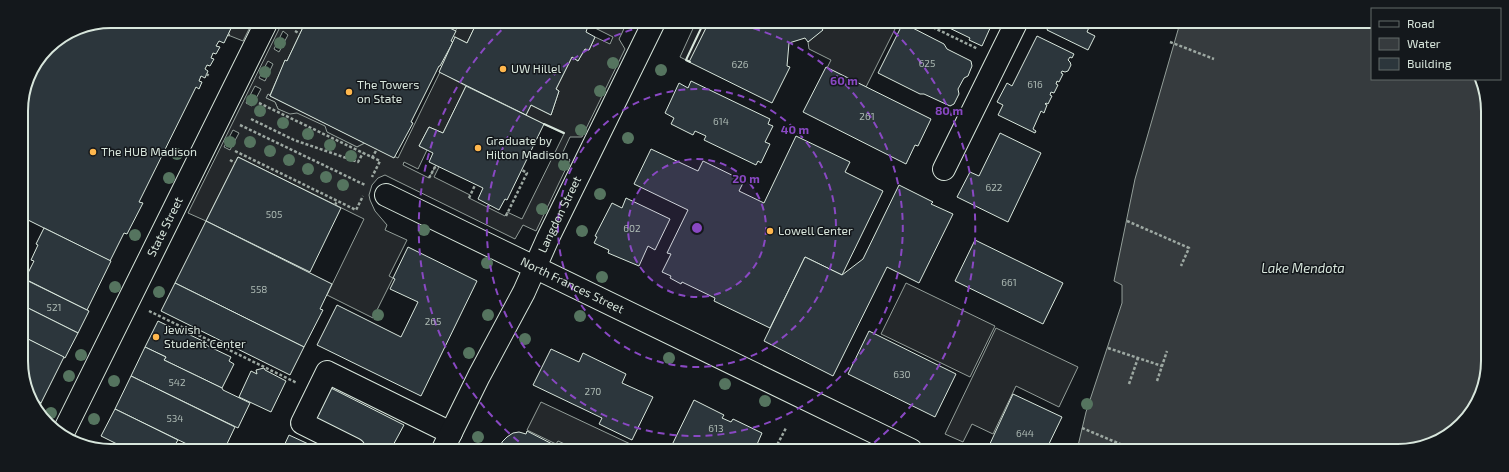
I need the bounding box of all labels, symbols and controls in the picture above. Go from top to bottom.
legend [1371,8,1501,80]
text: Road [1407,16,1435,30]
text: Water [1407,36,1441,50]
text: Building [1407,56,1452,70]
house number: 625 [919,57,935,69]
house number: 626 [731,58,749,70]
place label: UW Hillel [511,61,561,75]
marker: UW Hillel [498,64,508,74]
text: 60 m [830,73,858,87]
place label: The Towers on State [357,77,419,105]
house number: 616 [1027,78,1043,90]
marker: The Towers on State [344,87,354,97]
text: 80 m [935,103,963,117]
house number: 261 [859,110,875,122]
house number: 614 [713,115,729,127]
text: 40 m [781,122,809,136]
place label: Graduate by Hilton Madison [486,133,568,161]
marker: Graduate by Hilton Madison [473,143,483,153]
place label: The HUB Madison [101,144,197,158]
marker: The HUB Madison [88,147,98,157]
text: 20 m [732,171,760,185]
street label: Langdon Street [534,173,583,254]
house number: 622 [986,181,1003,193]
street label: State Street [143,194,185,259]
house number: 505 [266,208,282,220]
centre of rings [690,221,704,235]
house number: 602 [623,222,641,234]
place label: Lowell Center [778,223,853,237]
marker: Lowell Center [765,226,775,236]
street label: North Frances Street [519,253,627,316]
water label: Lake Mendota [1261,260,1345,276]
house number: 661 [1001,276,1017,288]
house number: 558 [251,283,267,295]
house number: 521 [47,301,61,313]
house number: 265 [425,315,441,327]
place label: Jewish Student Center [164,322,246,350]
marker: Jewish Student Center [151,332,161,342]
house number: 630 [893,368,911,380]
house number: 542 [168,376,186,388]
house number: 270 [585,385,601,397]
house number: 534 [166,412,184,424]
house number: 613 [708,422,724,434]
house number: 644 [1016,427,1034,439]

